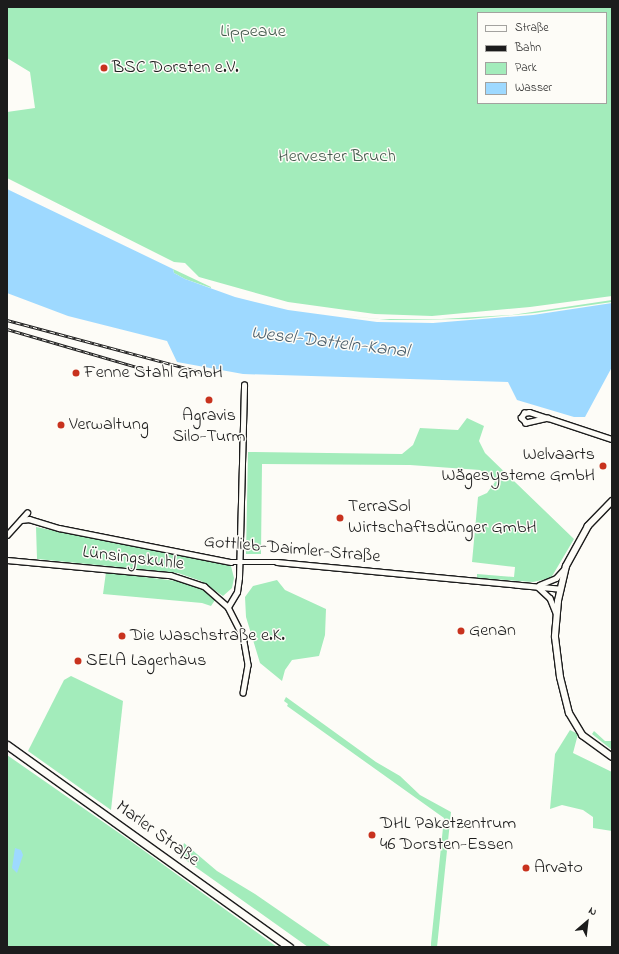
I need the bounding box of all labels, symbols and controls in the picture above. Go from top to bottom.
legend [477,12,607,104]
text: Straße [515,19,549,37]
park label: Lippeaue [220,21,286,43]
text: Bahn [515,39,541,57]
place label: BSC Dorsten e.V. [112,57,239,79]
text: Park [515,59,537,77]
marker: BSC Dorsten e.V. [99,63,109,73]
text: Wasser [515,79,552,97]
park label: Hervester Bruch [278,146,396,168]
water label: Wesel-Datteln-Kanal [250,322,410,364]
place label: Fenne Stahl GmbH [84,362,223,384]
marker: Fenne Stahl GmbH [71,368,81,378]
marker: Agravis Silo-Turm [204,395,214,405]
place label: Agravis Silo-Turm [173,406,245,448]
place label: Verwaltung [69,414,149,436]
marker: Verwaltung [56,420,66,430]
place label: Welvaarts Wägesysteme GmbH [442,445,595,488]
marker: Welvaarts Wägesysteme GmbH [598,461,608,471]
place label: TerraSol Wirtschaftsdünger GmbH [348,497,537,540]
marker: TerraSol Wirtschaftsdünger GmbH [335,513,345,523]
street label: Gottlieb-Daimler-Straße [203,532,381,568]
street label: Lünsingskuhle [81,542,185,576]
place label: Genan [469,620,516,642]
place label: Die Waschstraße e.K. [130,625,285,647]
marker: Genan [456,626,466,636]
marker: Die Waschstraße e.K. [117,631,127,641]
place label: SELA Lagerhaus [86,650,207,672]
marker: SELA Lagerhaus [73,656,83,666]
street label: Marler Straße [111,797,203,871]
place label: DHL Paketzentrum 46 Dorsten-Essen [380,814,516,856]
marker: DHL Paketzentrum 46 Dorsten-Essen [367,830,377,840]
place label: Arvato [534,857,583,879]
marker: Arvato [521,863,531,873]
north arrow [567,902,607,942]
text: N [586,903,600,920]

